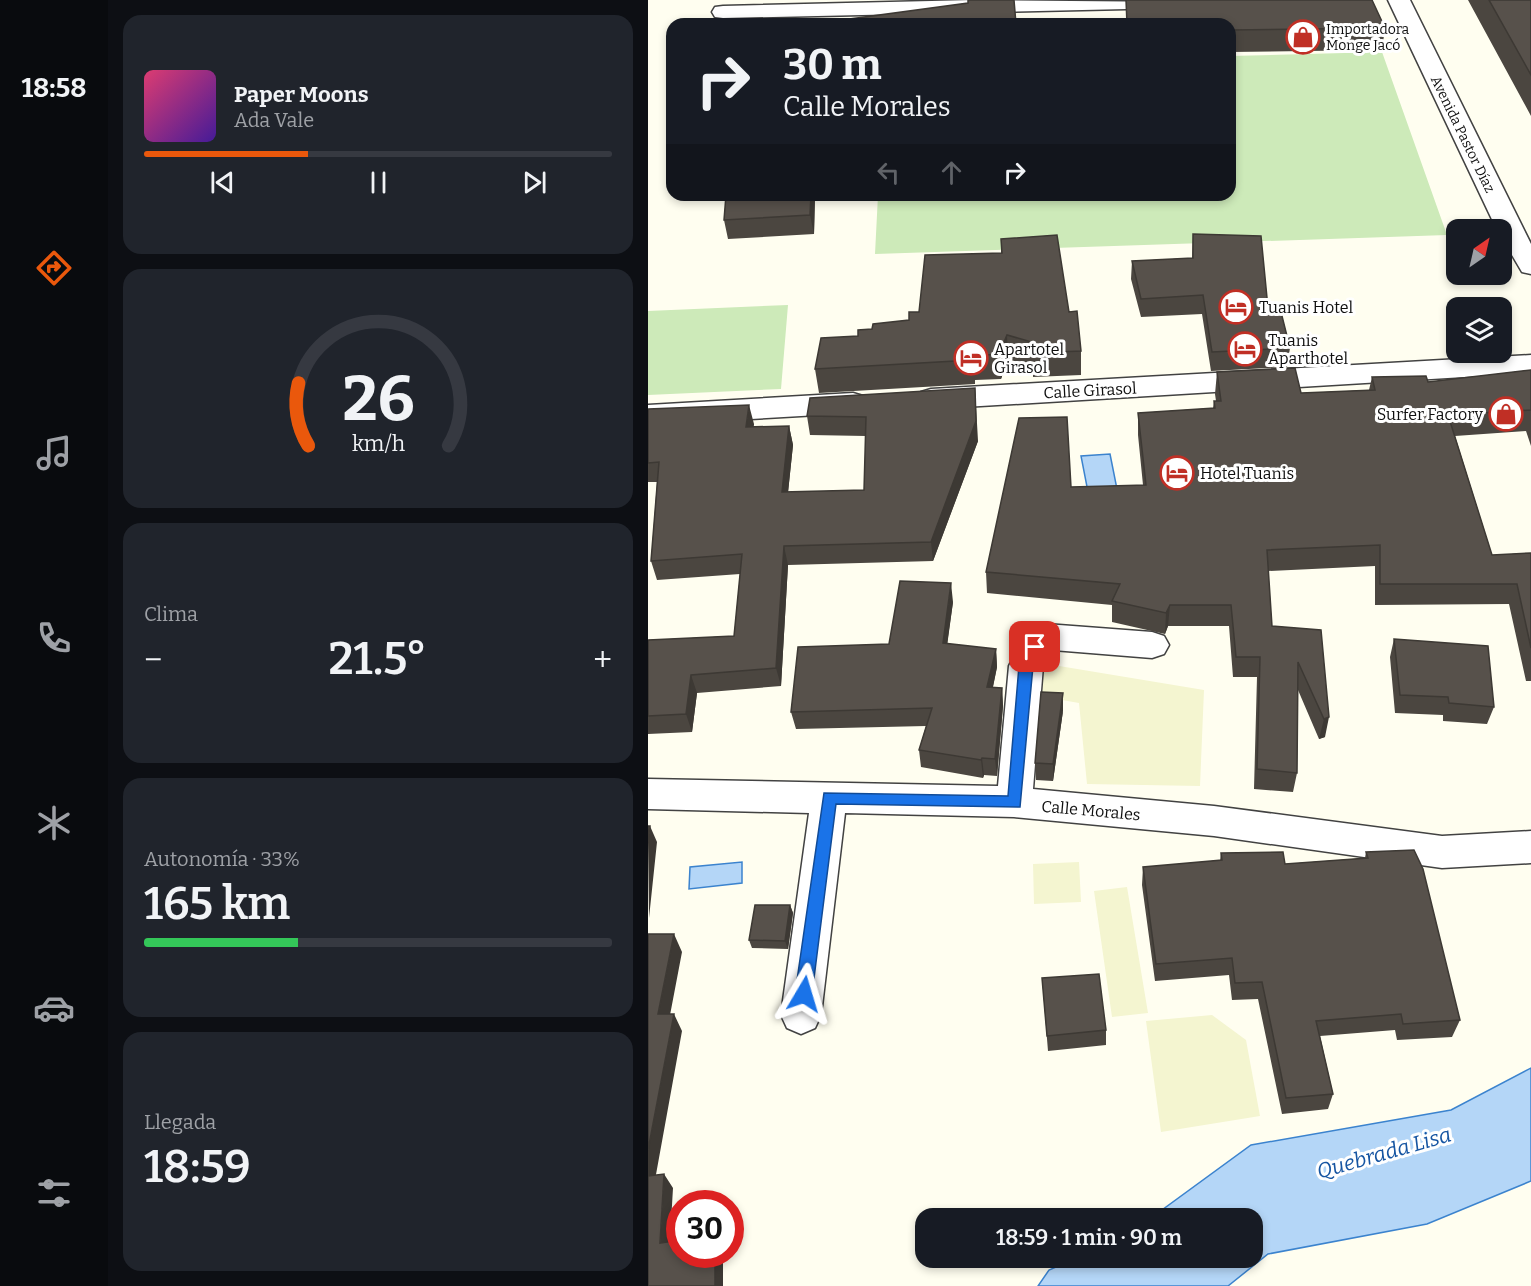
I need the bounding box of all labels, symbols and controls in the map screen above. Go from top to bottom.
shop icon: Importadora Monge Jacó [1285,19,1321,55]
place label: Importadora Monge Jacó [1326,21,1410,54]
text: 30 m [783,40,882,90]
icon: right [684,42,762,120]
text: 18:58 [21,72,87,104]
street label: Avenida Pastor Díaz [1427,73,1498,196]
text: Paper Moons [234,81,369,108]
text: Calle Morales [783,91,951,123]
text: Ada Vale [234,108,314,132]
icon: left [872,156,905,189]
icon: ahead [935,156,968,189]
icon: right [998,156,1031,189]
icon: previous [206,166,239,199]
icon: pause [362,166,395,199]
icon: next [518,166,551,199]
north arrow [1446,219,1512,285]
map controls [1446,219,1512,363]
icon: directions [33,247,75,289]
hotel icon: Tuanis Hotel [1218,289,1254,325]
button: layers [1446,297,1512,363]
place label: Tuanis Hotel [1259,298,1353,317]
hotel icon: Tuanis Aparthotel [1227,331,1263,367]
place label: Tuanis Aparthotel [1268,331,1348,368]
hotel icon: Apartotel Girasol [953,340,989,376]
place label: Apartotel Girasol [994,340,1064,377]
text: 26 [342,362,414,437]
street label: Calle Girasol [1043,379,1137,402]
shop icon: Surfer Factory [1488,396,1524,432]
place label: Surfer Factory [1377,405,1484,424]
text: km/h [351,431,405,457]
icon: music [33,432,75,474]
hotel icon: Hotel Tuanis [1159,455,1195,491]
place label: Hotel Tuanis [1200,464,1294,483]
text: Clima [144,602,198,626]
icon: phone [33,617,75,659]
pin [1009,621,1060,672]
icon: arrive [1018,630,1051,663]
text: 21.5° [329,632,427,686]
text: − [144,640,162,680]
text: + [593,640,612,680]
street label: Calle Morales [1041,797,1141,824]
icon: climate [33,802,75,844]
text: Autonomía · 33% [144,847,300,871]
text: 165 km [144,877,290,931]
position arrow [772,962,836,1026]
icon: car [33,987,75,1029]
text: Llegada [144,1110,216,1134]
water label: Quebrada Lisa [1314,1121,1454,1185]
text: 18:59 [144,1140,251,1194]
icon: filters [33,1172,75,1214]
speed limit sign: 30 [666,1190,744,1268]
text: 18:59 · 1 min · 90 m [996,1224,1182,1251]

